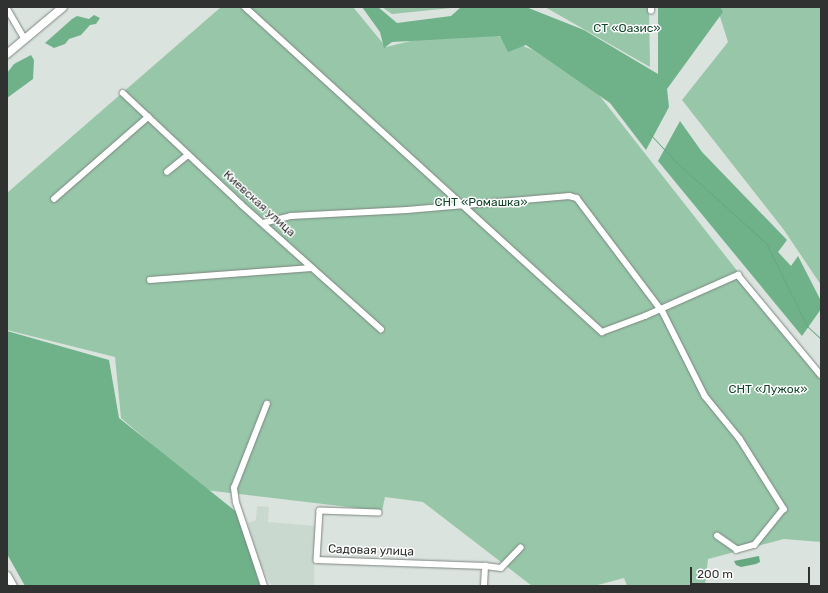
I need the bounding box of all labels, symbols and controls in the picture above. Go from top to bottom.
park label: СТ «Оазис» [593,22,661,36]
street label: Киевская улица [220,168,298,240]
park label: СНТ «Ромашка» [435,196,527,210]
park label: СНТ «Лужок» [729,383,807,397]
street label: Садовая улица [328,542,414,560]
scale bar [692,559,812,585]
text: 200 m [697,567,733,581]

